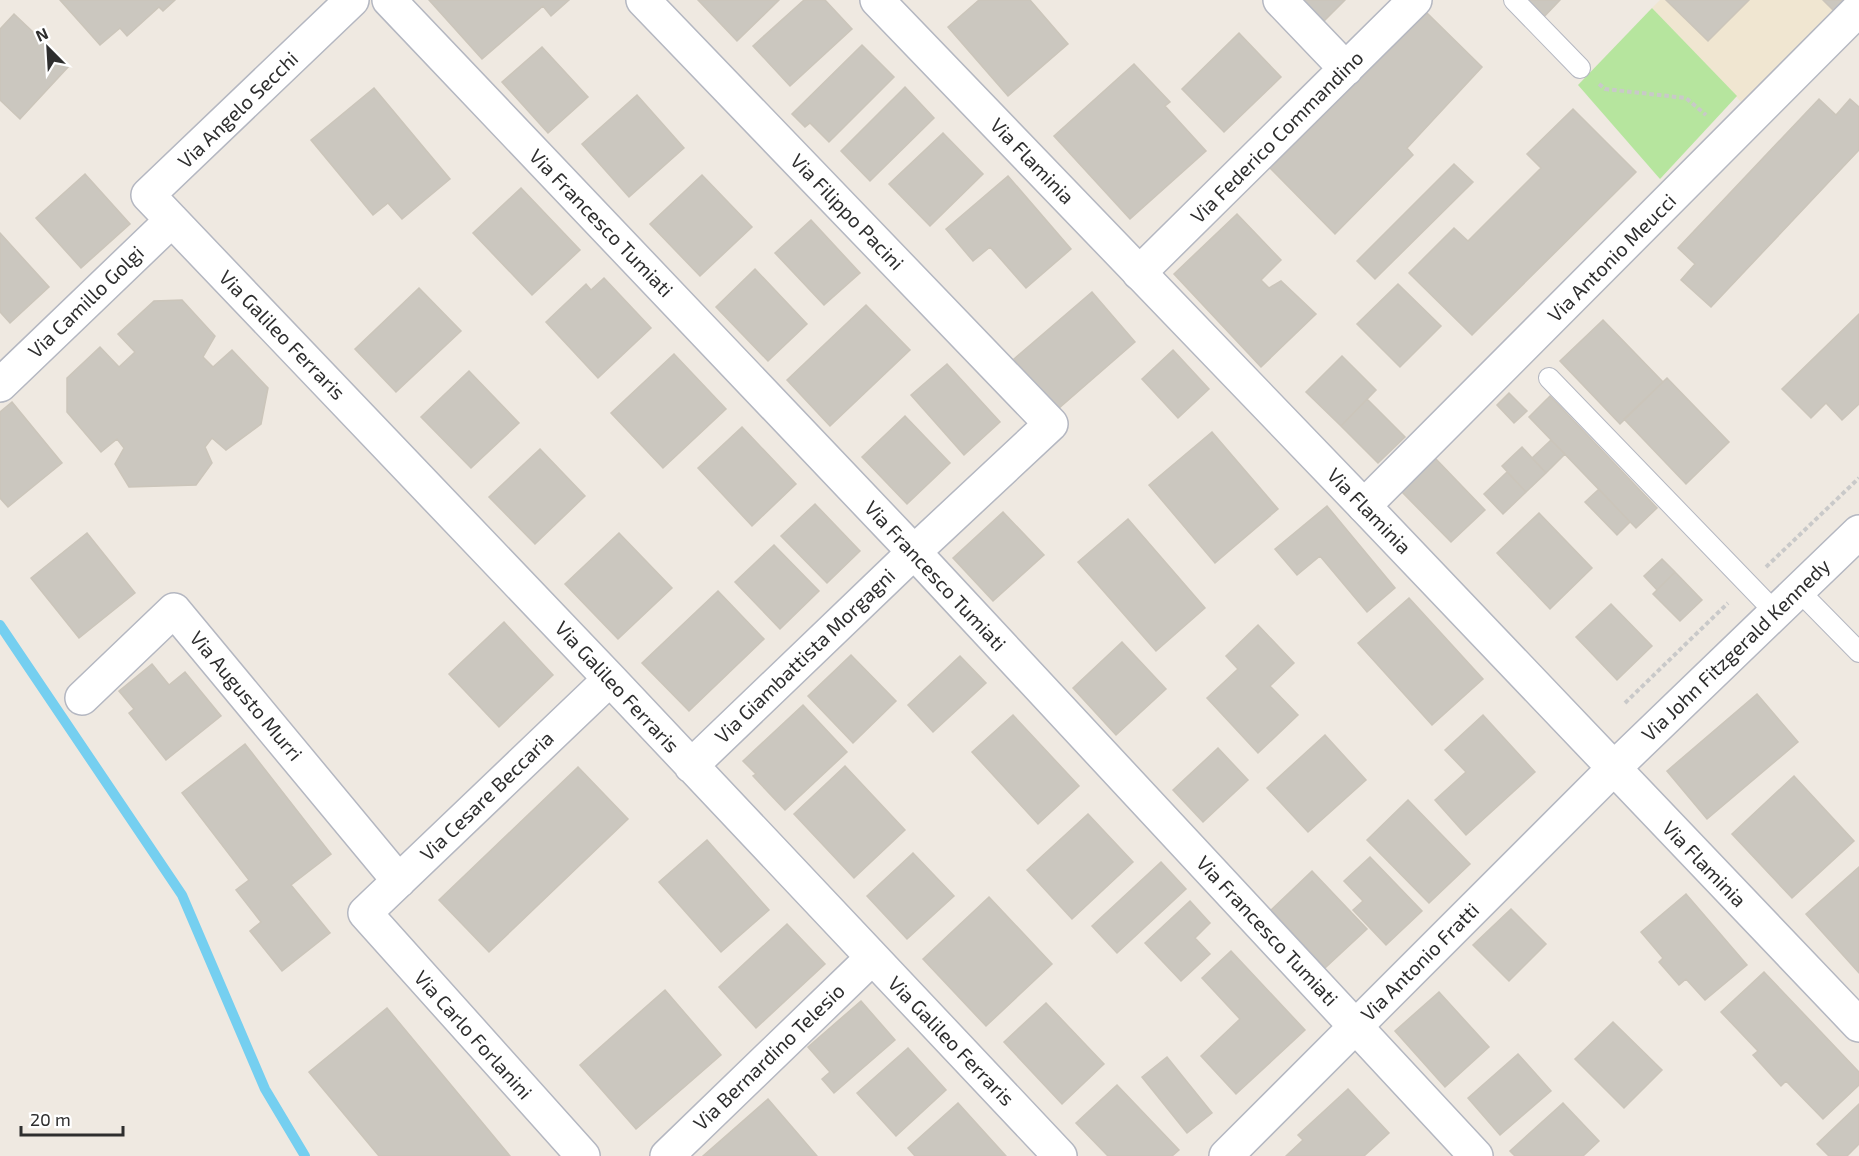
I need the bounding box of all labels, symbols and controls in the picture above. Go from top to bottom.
north arrow [18,18,78,78]
text: N [33,23,51,45]
street label: Via Federico Commandino [1185,45,1368,228]
street label: Via Angelo Secchi [172,46,302,173]
street label: Via Flaminia [986,112,1080,208]
street label: Via Francesco Tumiati [525,143,679,301]
street label: Via Filippo Pacini [786,148,909,274]
street label: Via Antonio Meucci [1542,188,1680,326]
street label: Via Camillo Golgi [23,240,148,362]
street label: Via Galileo Ferraris [215,265,351,404]
street label: Via Flaminia [1323,462,1417,558]
street label: Via Francesco Tumiati [860,495,1011,655]
street label: Via John Fitzgerald Kennedy [1636,553,1835,746]
street label: Via Giambattista Morgagni [709,563,899,748]
street label: Via Galileo Ferraris [551,616,685,757]
street label: Via Augusto Murri [185,626,308,765]
street label: Via Cesare Beccaria [415,725,558,865]
street label: Via Flaminia [1658,815,1752,911]
street label: Via Francesco Tumiati [1192,850,1343,1010]
street label: Via Antonio Fratti [1355,897,1483,1025]
street label: Via Carlo Forlanini [410,965,538,1104]
street label: Via Galileo Ferraris [884,971,1020,1110]
street label: Via Bernardino Telesio [688,978,849,1135]
scale bar [21,1099,123,1137]
text: 20 m [30,1108,71,1130]

